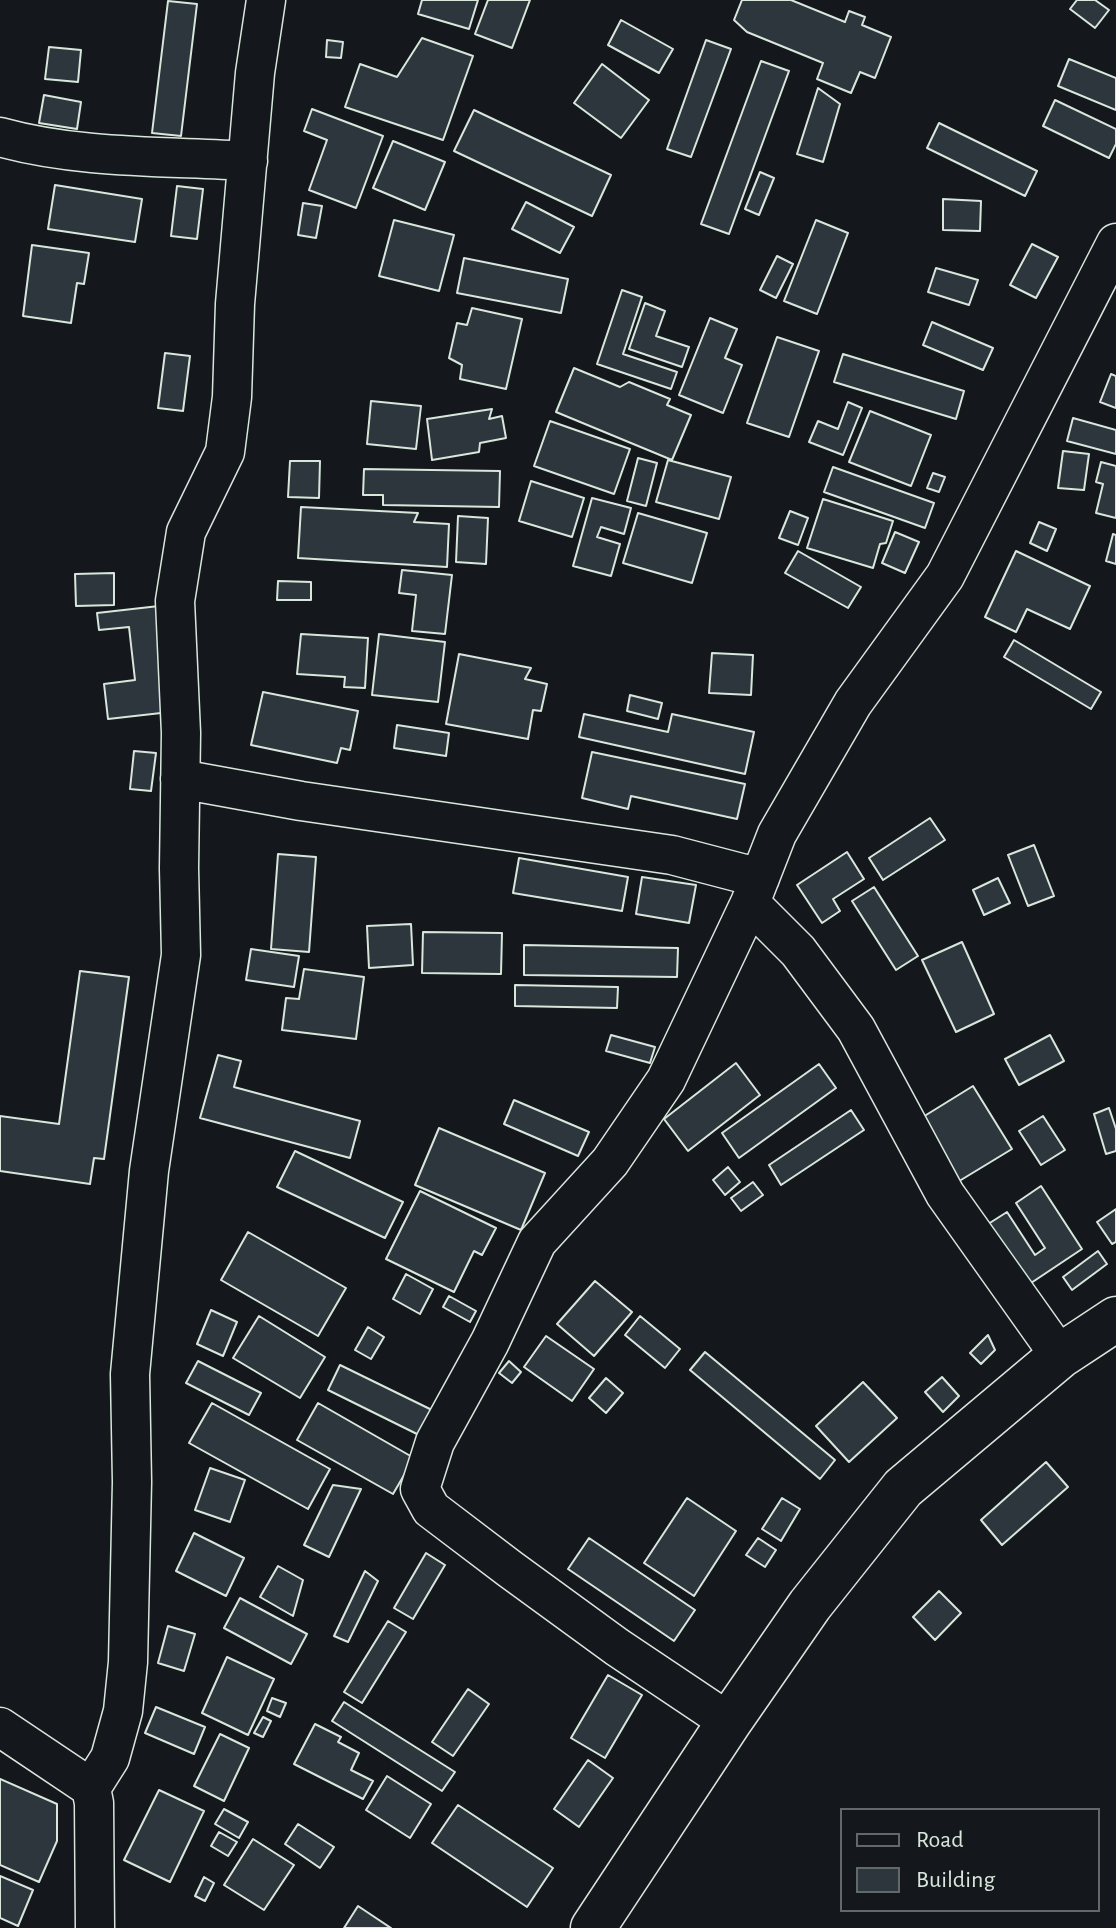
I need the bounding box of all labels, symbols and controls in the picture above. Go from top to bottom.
legend [840,1808,1100,1912]
text: Road [916,1828,964,1852]
text: Building [916,1868,995,1892]

